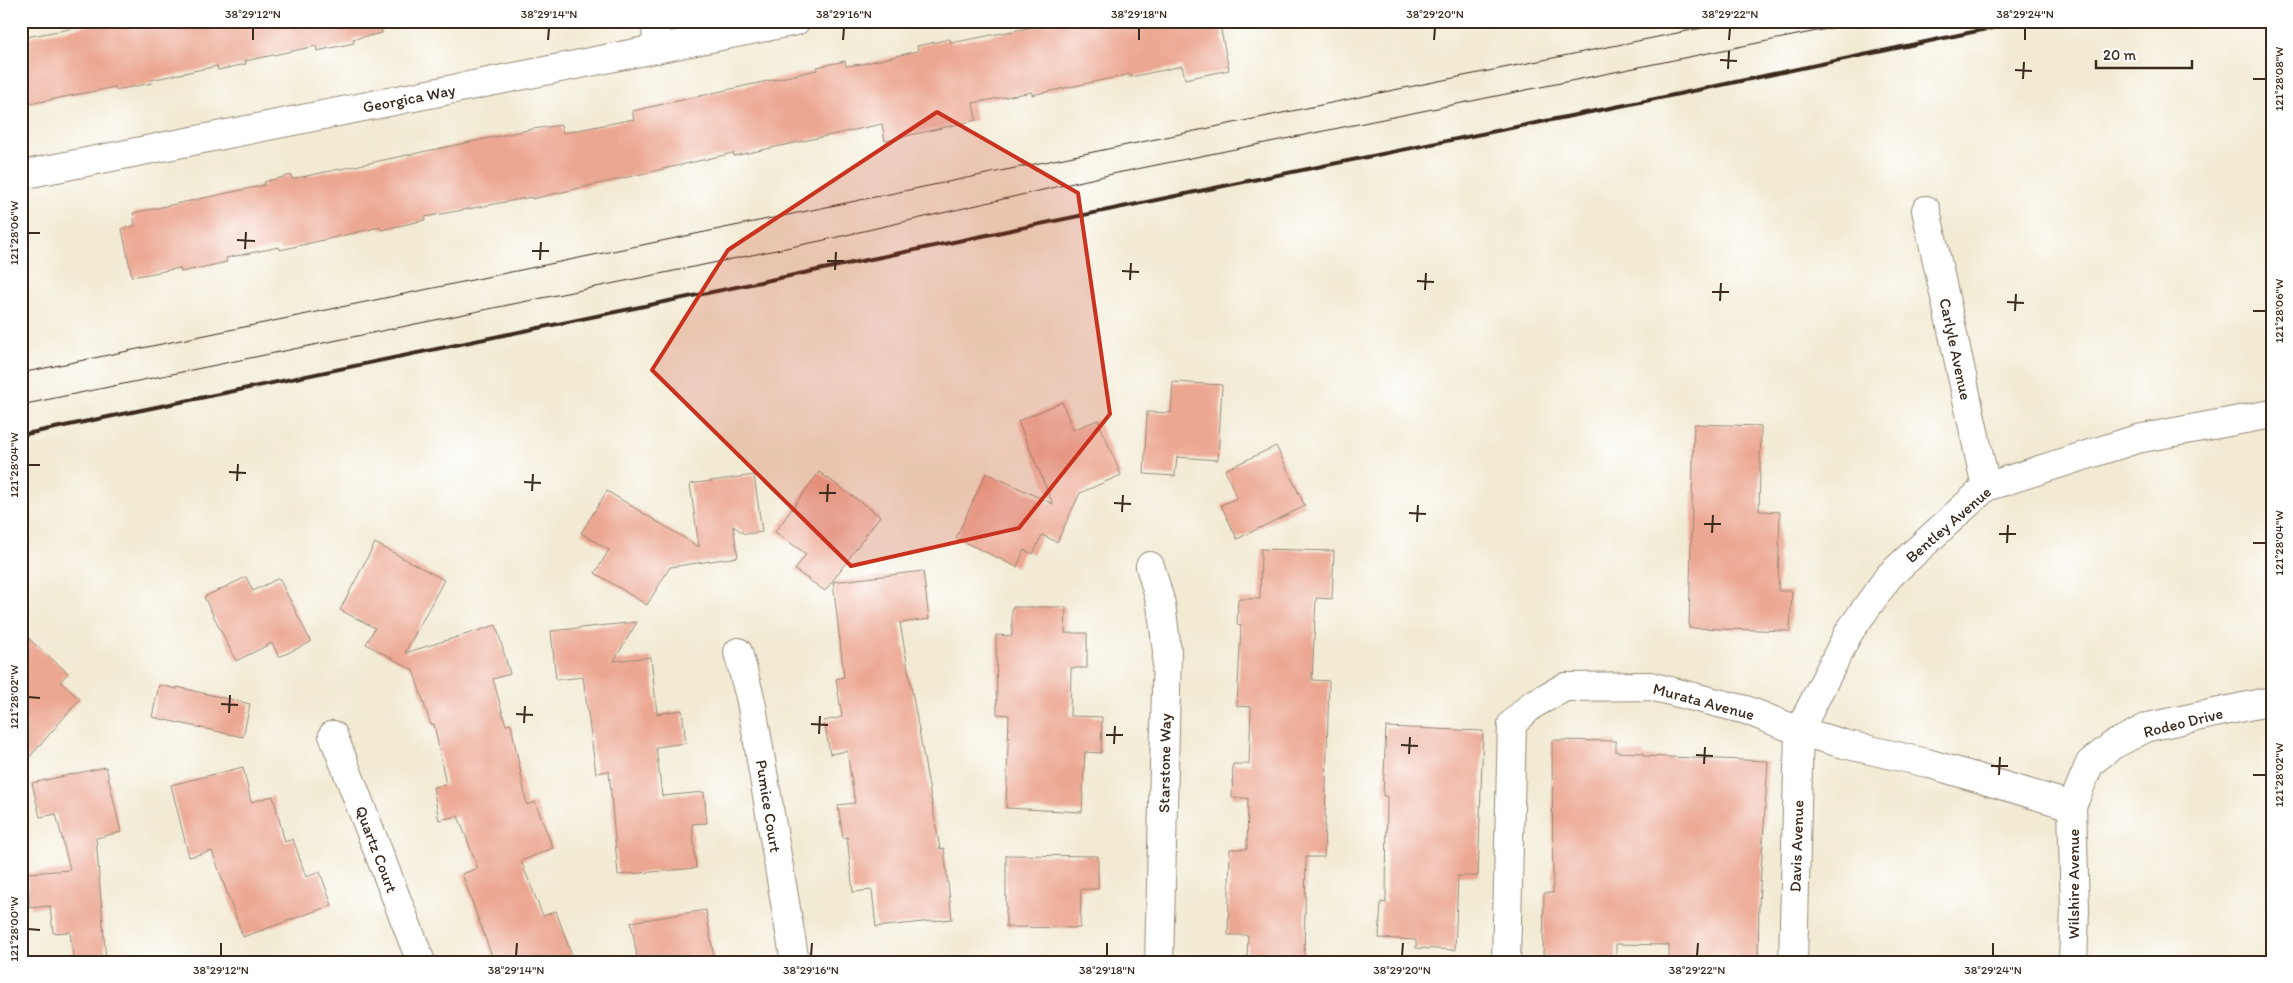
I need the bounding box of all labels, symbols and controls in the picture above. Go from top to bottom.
text: 38°29'12"N [225,7,281,21]
text: 38°29'14"N [521,7,577,21]
text: 38°29'16"N [816,7,872,21]
text: 38°29'18"N [1111,7,1167,21]
text: 38°29'20"N [1406,7,1464,21]
text: 38°29'22"N [1702,7,1758,21]
text: 38°29'24"N [1996,7,2054,21]
scale bar [2096,38,2192,70]
text: 20 m [2103,46,2137,64]
text: 121°28'08"W [2272,47,2286,111]
street label: Georgica Way [361,80,457,117]
text: 121°28'06"W [7,201,21,265]
text: 121°28'06"W [2272,279,2286,343]
street label: Carlyle Avenue [1935,296,1976,402]
text: 121°28'04"W [7,432,21,498]
street label: Bentley Avenue [1902,482,1995,567]
text: 121°28'04"W [2272,510,2286,576]
text: 121°28'02"W [7,665,21,729]
street label: Murata Avenue [1651,679,1757,724]
street label: Rodeo Drive [2141,703,2225,742]
street label: Starstone Way [1154,713,1175,813]
text: 121°28'02"W [2272,743,2286,807]
street label: Pumice Court [752,758,785,854]
street label: Davis Avenue [1785,800,1808,892]
street label: Quartz Court [351,803,402,895]
street label: Wilshire Avenue [2064,828,2083,939]
text: 121°28'00"W [7,896,21,962]
text: 38°29'12"N [193,963,249,977]
text: 38°29'14"N [488,963,544,977]
text: 38°29'16"N [783,963,839,977]
text: 38°29'18"N [1079,963,1135,977]
text: 38°29'20"N [1373,963,1431,977]
text: 38°29'22"N [1669,963,1725,977]
text: 38°29'24"N [1964,963,2022,977]

